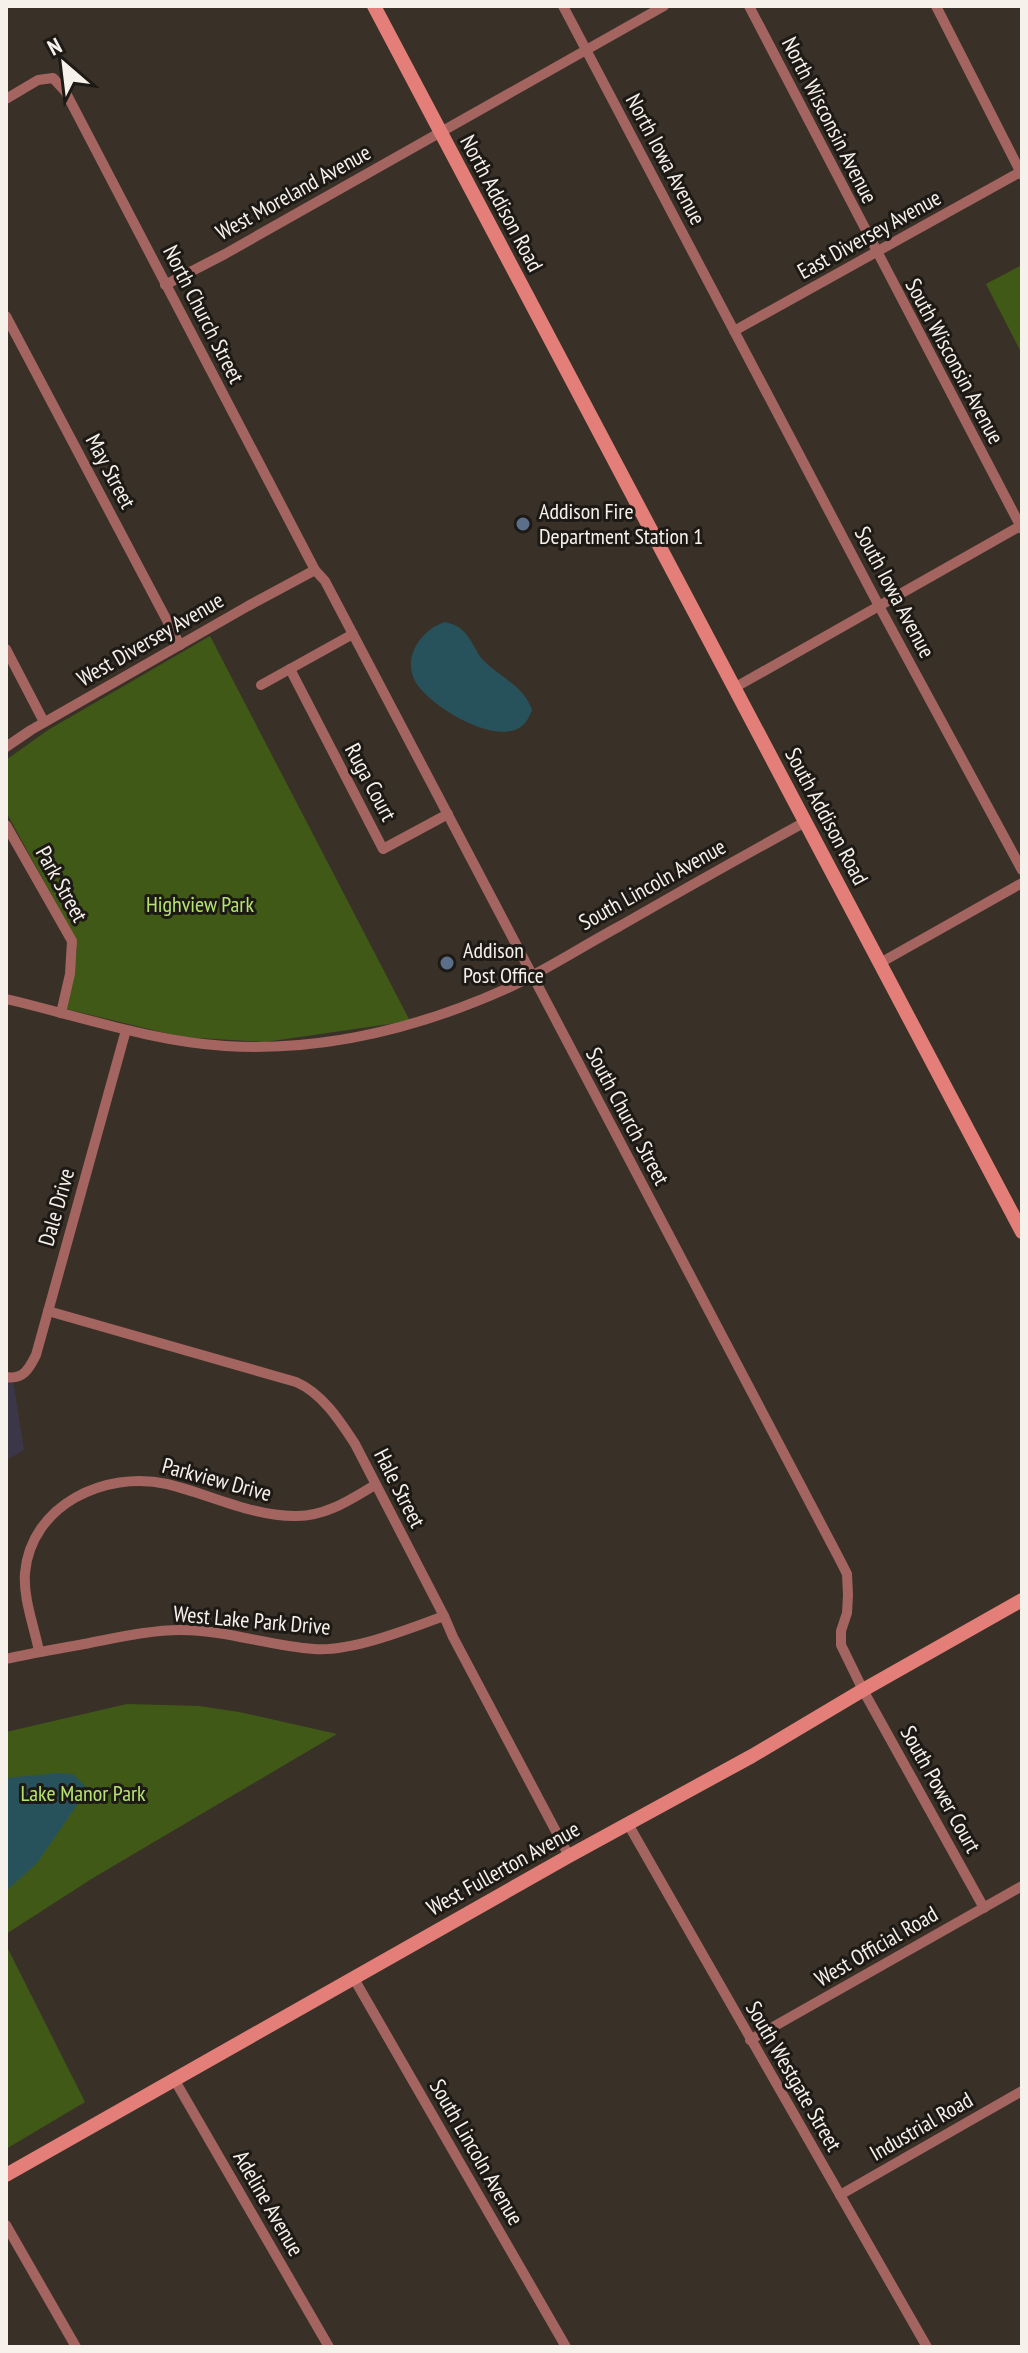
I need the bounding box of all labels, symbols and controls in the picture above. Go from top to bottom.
north arrow [24,24,104,104]
text: N [43,31,66,61]
street label: North Wisconsin Avenue [776,32,884,208]
street label: North Iowa Avenue [620,89,712,229]
street label: North Addison Road [454,130,550,276]
street label: West Moreland Avenue [211,138,375,246]
street label: East Diversey Avenue [792,183,946,285]
street label: North Church Street [157,240,251,388]
street label: South Wisconsin Avenue [900,273,1010,449]
street label: May Street [80,429,142,513]
place label: Addison Fire Department Station 1 [539,497,703,550]
marker: Addison Fire Department Station 1 [514,515,532,533]
street label: South Iowa Avenue [849,522,941,662]
street label: West Diversey Avenue [72,586,228,692]
street label: Ruga Court [339,738,403,826]
street label: South Addison Road [779,743,875,889]
street label: South Lincoln Avenue [574,832,730,936]
street label: Park Street [30,841,94,927]
park label: Highview Park [146,890,254,918]
place label: Addison Post Office [463,936,544,989]
marker: Addison Post Office [438,954,456,972]
street label: South Church Street [580,1042,676,1190]
street label: Dale Drive [32,1165,80,1249]
street label: Hale Street [368,1444,432,1532]
street label: Parkview Drive [159,1451,275,1507]
street label: West Lake Park Drive [172,1599,332,1641]
street label: South Power Court [895,1720,987,1858]
park label: Lake Manor Park [20,1779,146,1807]
street label: West Fullerton Avenue [422,1814,584,1922]
street label: West Official Road [810,1900,942,1992]
street label: South Westgate Street [740,1996,848,2156]
street label: South Lincoln Avenue [424,2074,530,2230]
street label: Industrial Road [865,2085,977,2167]
street label: Adeline Avenue [228,2145,310,2261]

